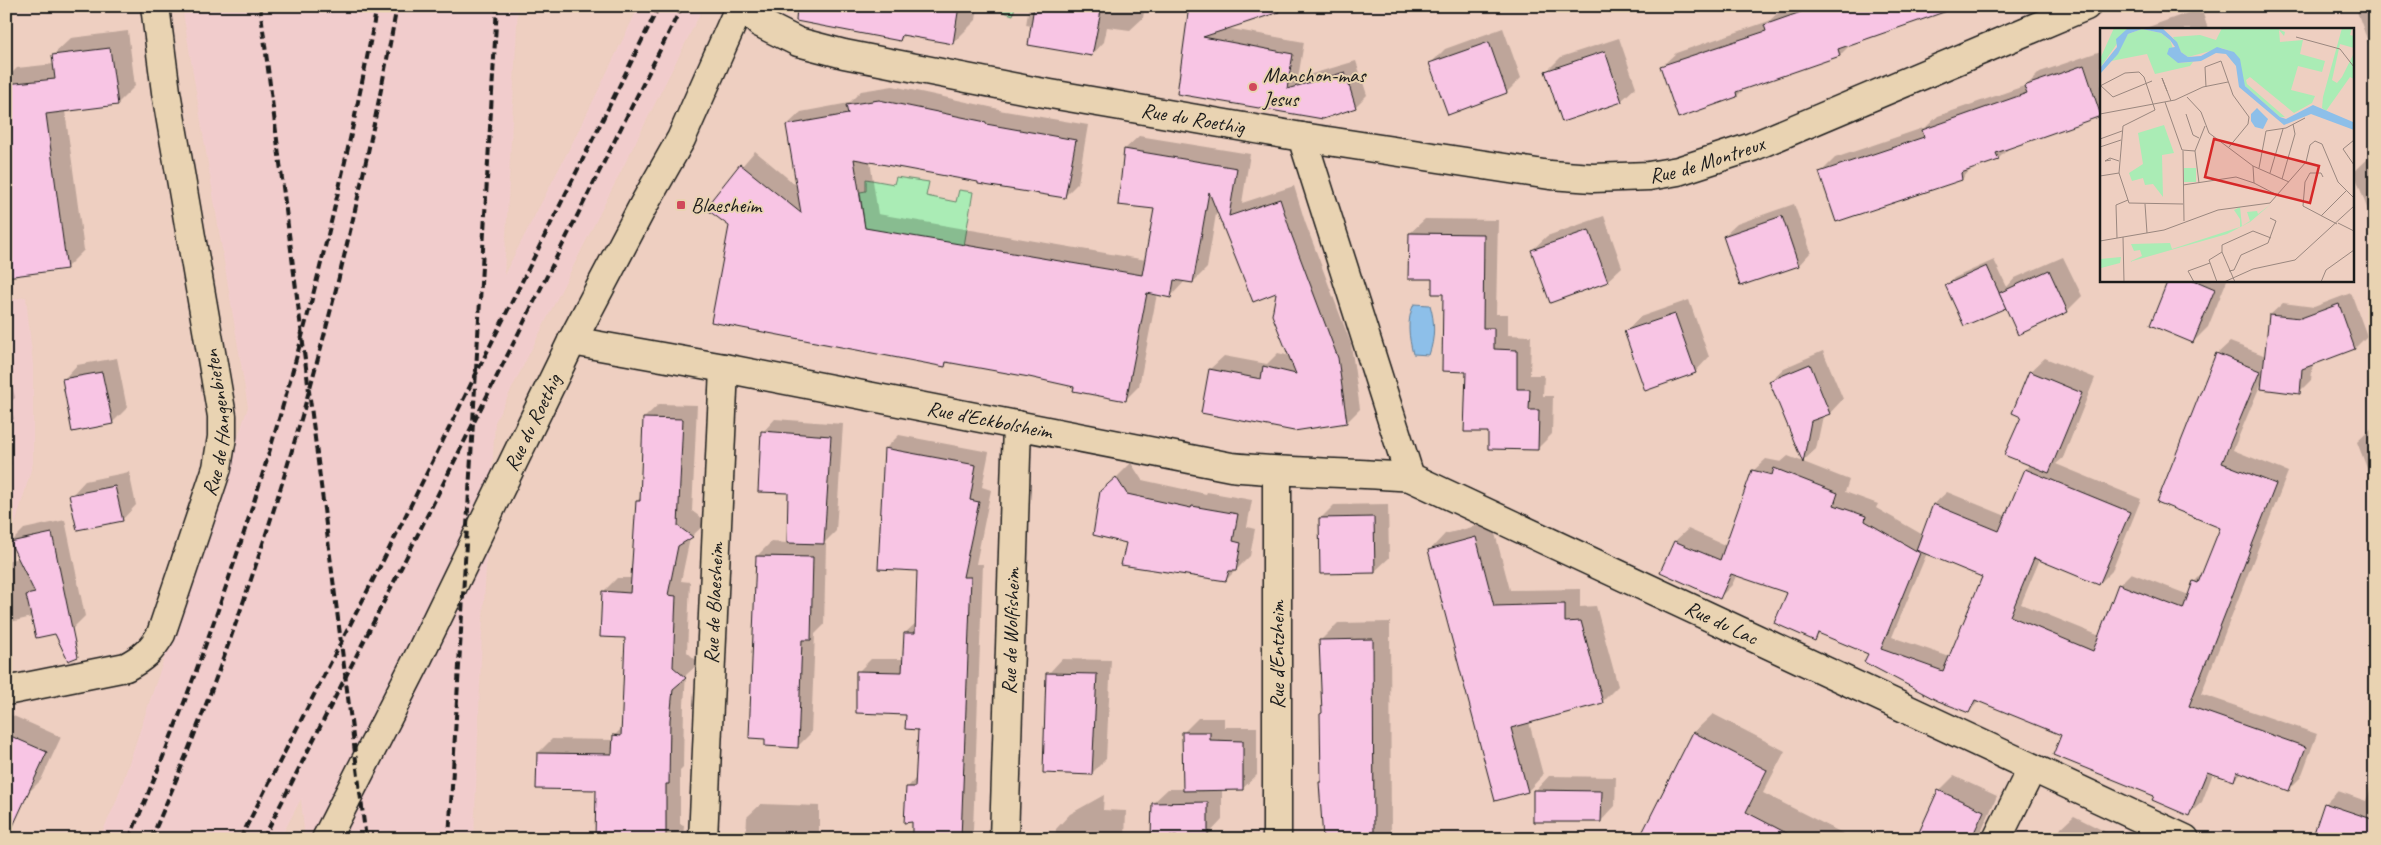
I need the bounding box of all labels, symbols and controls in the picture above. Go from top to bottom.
inset map [2100,28,2354,281]
place label: Manchon-mas Jesus [1262,62,1367,112]
marker: Manchon-mas Jesus [1247,81,1259,93]
street label: Rue du Roethig [1139,97,1248,140]
street label: Rue de Montreux [1647,130,1770,189]
place label: Blaesheim [691,192,763,218]
marker: Blaesheim [675,199,687,211]
street label: Rue de Hangenbieten [196,347,236,499]
street label: Rue du Roethig [498,368,568,475]
street label: Rue d'Eckbolsheim [925,395,1056,445]
street label: Rue de Blaesheim [698,541,729,665]
street label: Rue de Wolfisheim [996,566,1026,695]
street label: Rue du Lac [1681,594,1763,651]
street label: Rue d'Entzheim [1264,600,1290,709]

